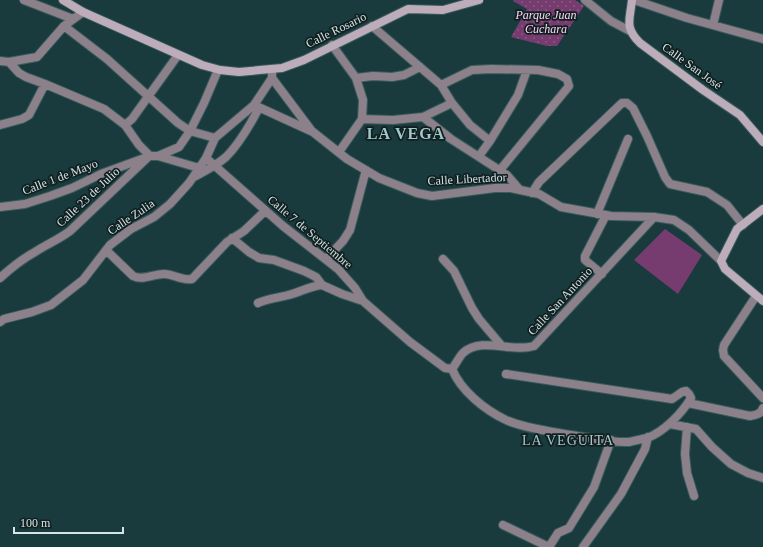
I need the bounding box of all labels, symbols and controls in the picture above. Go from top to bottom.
park label: Parque Juan Cuchara [514,8,577,36]
street label: Calle Rosario [303,9,369,51]
street label: Calle San José [660,40,724,92]
district label: LA VEGA [367,125,445,142]
street label: Calle 1 de Mayo [20,156,100,198]
street label: Calle 23 de Julio [54,164,122,230]
street label: Calle Libertador [427,170,507,188]
street label: Calle 7 de Septiembre [265,192,355,272]
street label: Calle Zulia [105,196,158,238]
street label: Calle San Antonio [525,264,595,338]
district label: LA VEGUITA [522,433,614,448]
scale bar [14,509,123,535]
text: 100 m [20,516,51,530]

